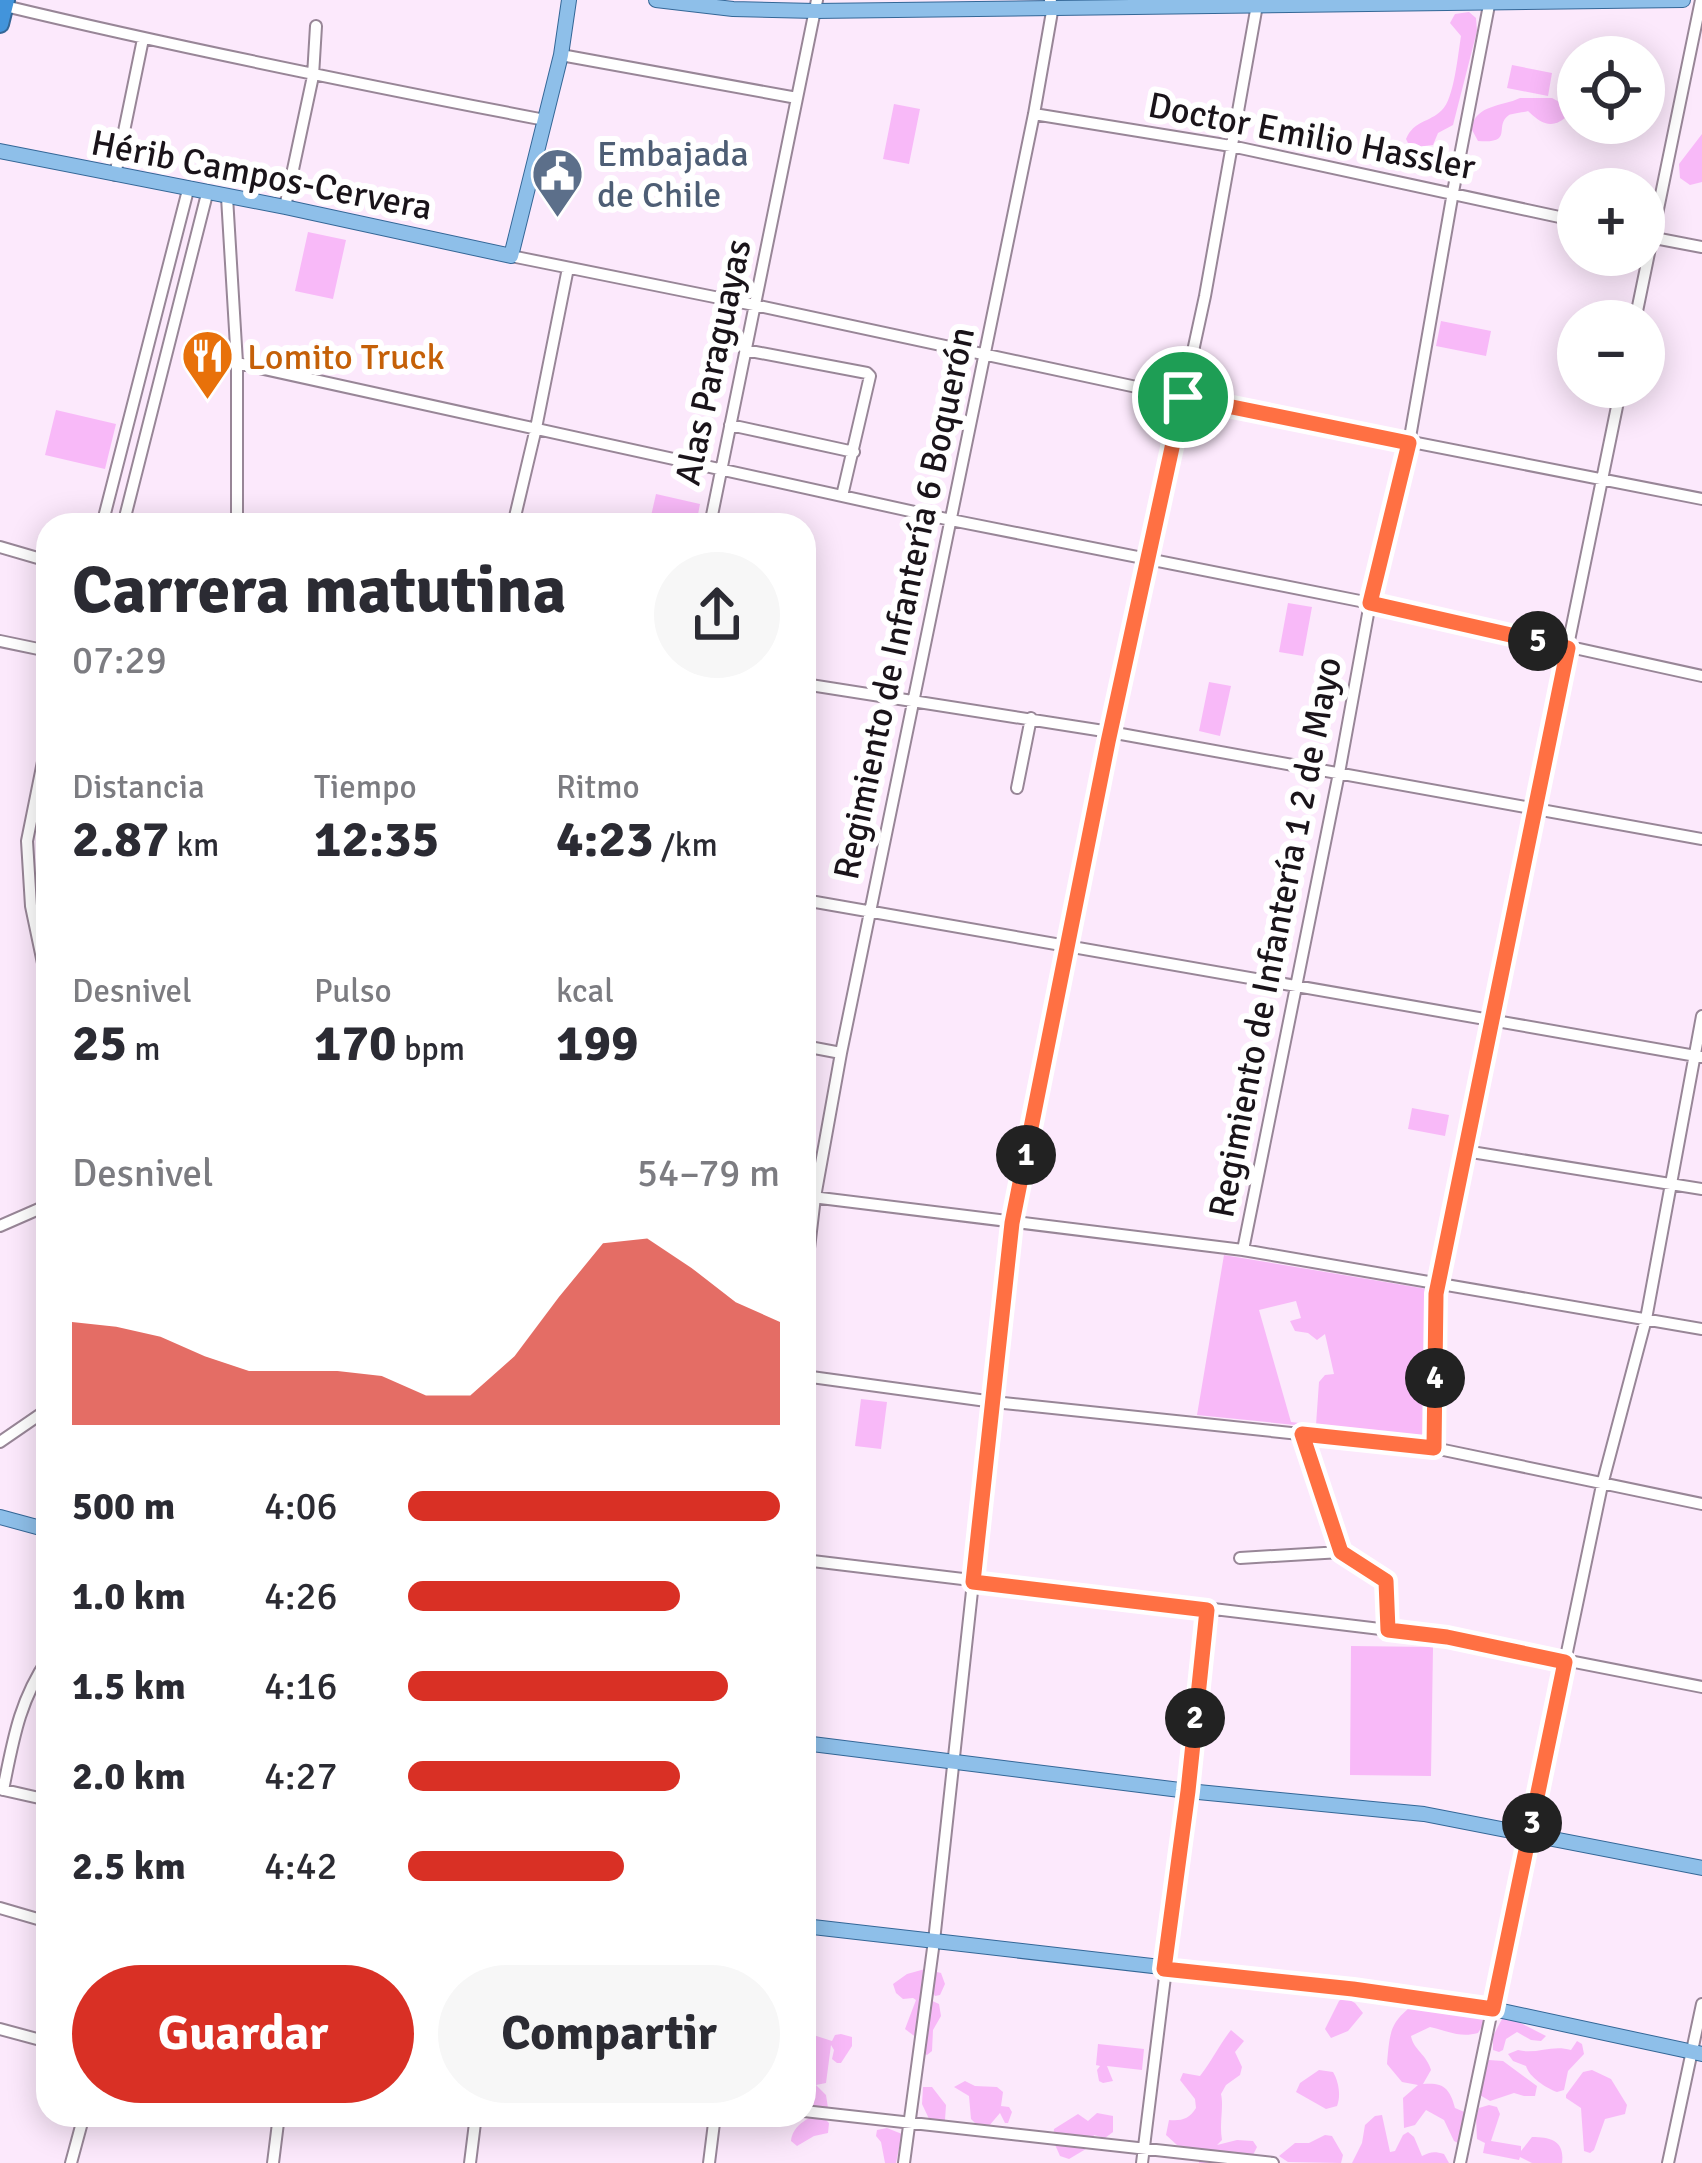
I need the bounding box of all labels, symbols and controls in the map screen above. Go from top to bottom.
map controls [1557,36,1665,408]
button: locate [1557,36,1665,144]
street label: Doctor Emilio Hassler [1144,83,1480,190]
street label: Hérib Campos-Cervera [87,120,436,231]
place label: Embajada de Chile [597,132,749,218]
public building icon: Embajada de Chile [530,146,586,220]
button: + [1557,168,1665,276]
street label: Alas Paraguayas [665,235,761,489]
button: − [1557,300,1665,408]
street label: Regimiento de Infantería 6 Boquerón [824,323,985,884]
restaurant icon: Lomito Truck [180,328,236,402]
place label: Lomito Truck [247,335,445,380]
pin [1132,346,1234,448]
icon: arrive [1150,364,1216,430]
text: Carrera matutina [72,550,566,631]
button: share [654,552,780,678]
pin: 5 [1508,611,1568,671]
text: 5 [1529,620,1547,661]
text: 07:29 [72,636,167,684]
street label: Regimiento de Infantería 1 2 de Mayo [1199,653,1352,1221]
text: Distancia [72,767,205,808]
text: Tiempo [314,767,417,808]
text: Ritmo [556,767,640,808]
text: 2.87 [72,808,169,871]
text: 12:35 [314,808,439,871]
text: 4:23 [556,808,654,871]
text: km [169,825,219,866]
text: /km [654,825,718,866]
text: Desnivel [72,971,192,1012]
text: Pulso [314,971,392,1012]
text: kcal [556,971,614,1012]
text: 25 [72,1012,127,1075]
text: 170 [314,1012,397,1075]
text: 199 [556,1012,639,1075]
text: m [127,1029,161,1070]
text: bpm [397,1029,465,1070]
pin: 1 [996,1125,1056,1185]
text: 1 [1017,1134,1035,1175]
text: Desnivel [72,1149,214,1197]
text: 54–79 m [637,1149,780,1197]
pin: 4 [1405,1348,1465,1408]
text: 4 [1426,1357,1444,1398]
text: 500 m [72,1482,175,1530]
text: 4:06 [264,1482,338,1530]
text: 1.0 km [72,1572,186,1620]
text: 4:26 [264,1572,338,1620]
text: 1.5 km [72,1662,186,1710]
text: 4:16 [264,1662,338,1710]
pin: 2 [1165,1688,1225,1748]
text: 2 [1186,1697,1204,1738]
text: 2.0 km [72,1752,186,1800]
text: 4:27 [264,1752,338,1800]
pin: 3 [1502,1793,1562,1853]
text: 3 [1523,1802,1541,1843]
text: 2.5 km [72,1842,186,1890]
text: 4:42 [264,1842,338,1890]
button: Guardar [72,1965,414,2103]
button: Compartir [438,1965,780,2103]

